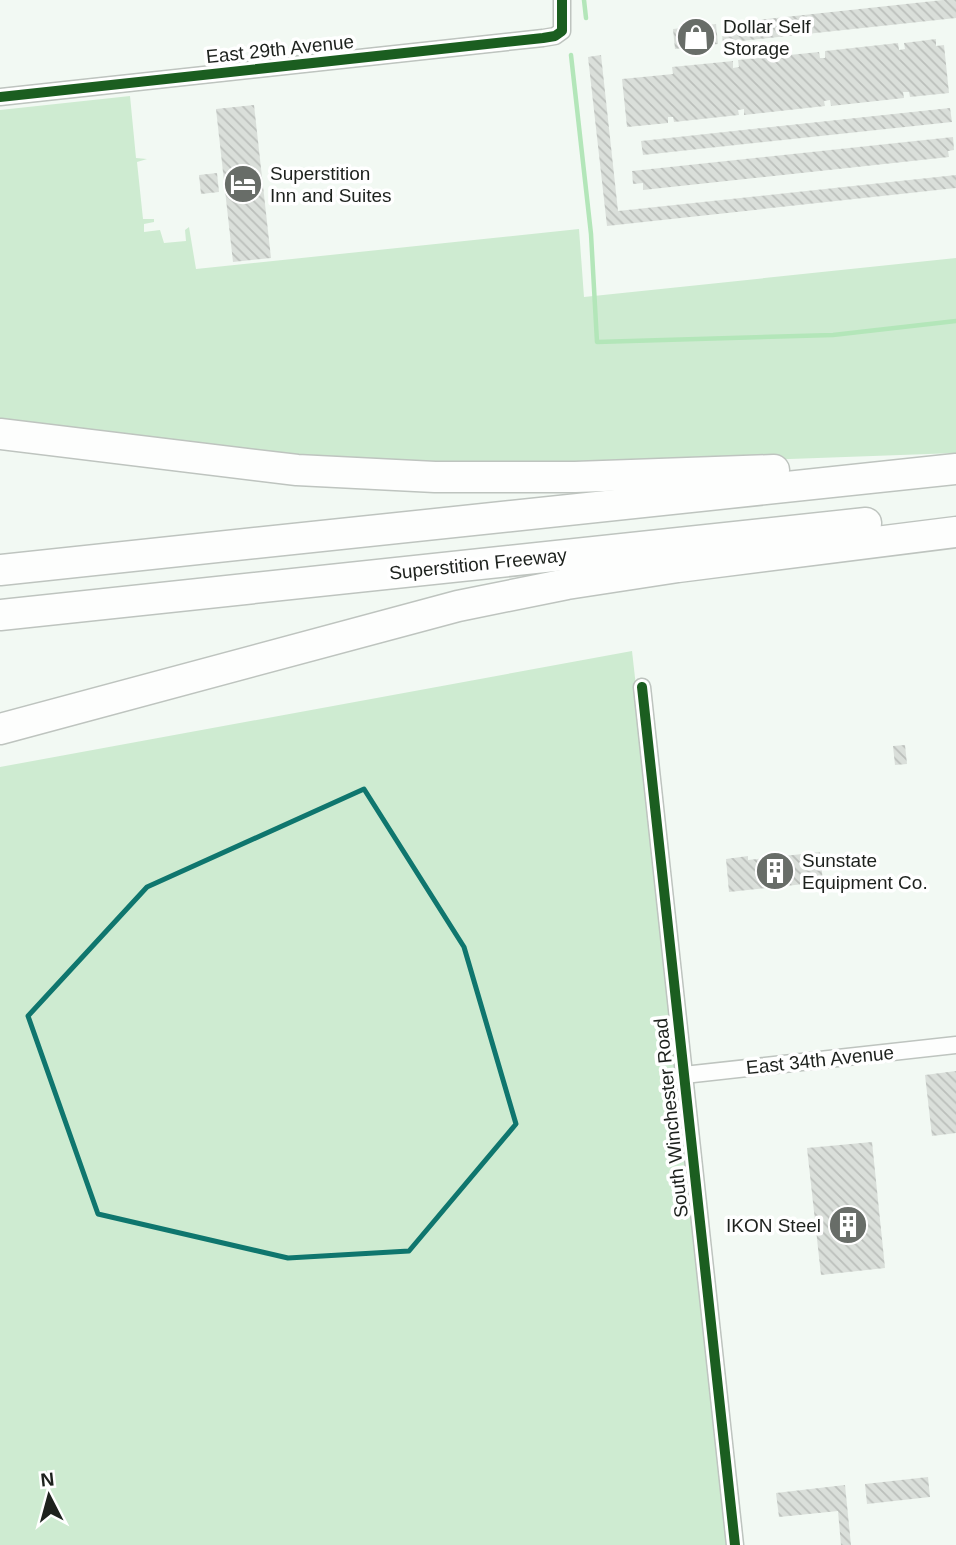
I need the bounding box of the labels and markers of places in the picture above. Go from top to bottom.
shop icon: Dollar Self Storage [675,16,717,58]
place label: Dollar Self Storage [723,16,811,59]
hotel icon: Superstition Inn and Suites [222,163,264,205]
place label: Superstition Inn and Suites [270,163,391,206]
building icon: Sunstate Equipment Co. [754,850,796,892]
place label: Sunstate Equipment Co. [802,850,928,893]
building icon: IKON Steel [827,1204,869,1246]
place label: IKON Steel [726,1215,821,1236]

